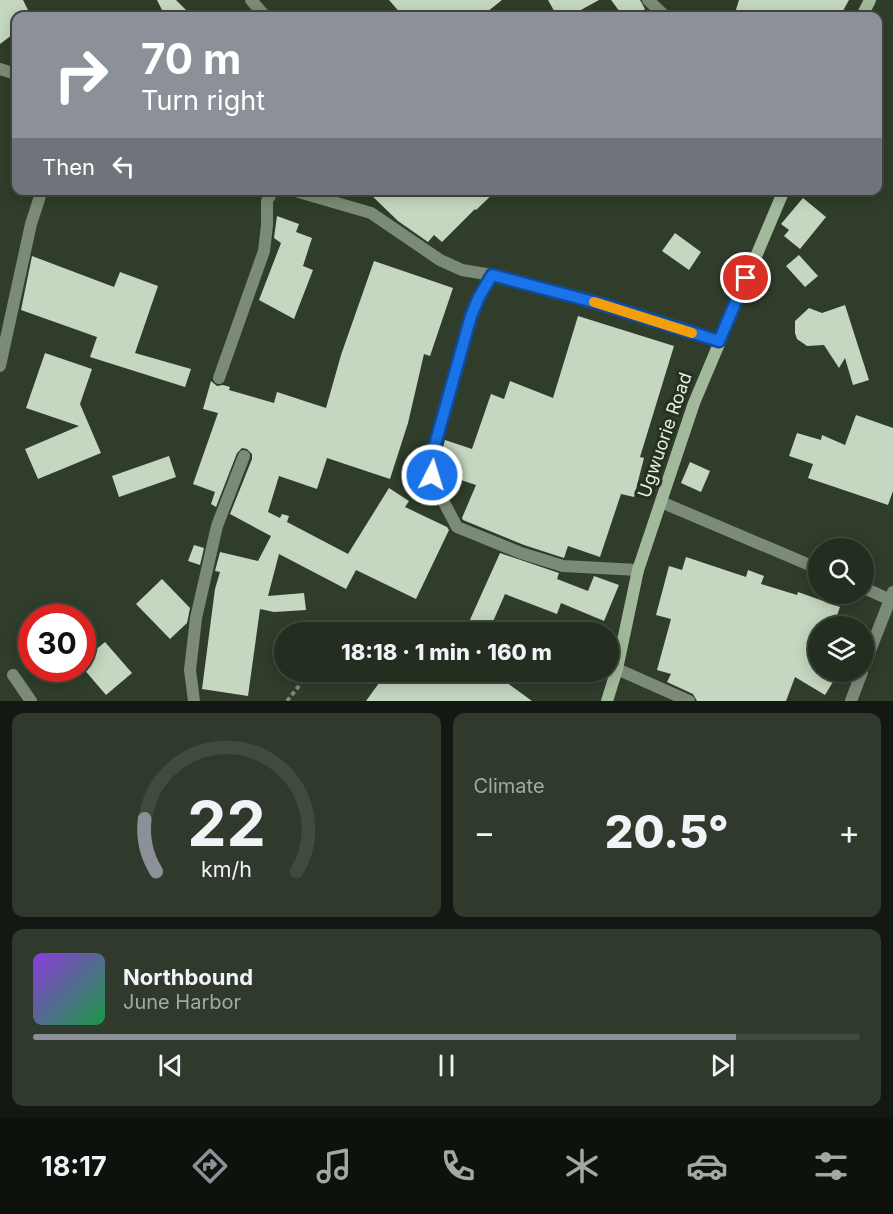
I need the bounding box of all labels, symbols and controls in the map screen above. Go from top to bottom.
text: 70 m [141,33,241,84]
icon: right [42,36,120,114]
text: Turn right [141,84,265,117]
icon: left [107,150,140,183]
text: Then [42,154,95,180]
pin [720,252,771,303]
icon: arrive [729,261,762,294]
street label: Ugwuorie Road [633,369,696,500]
position arrow [400,443,464,507]
map controls [808,538,874,682]
button: search [808,538,874,604]
speed limit sign: 30 [18,604,96,682]
button: layers [808,616,874,682]
text: 18:18 · 1 min · 160 m [341,639,552,665]
text: Climate [474,774,545,798]
text: 22 [187,786,266,861]
text: 20.5° [605,804,729,859]
text: − [474,812,495,852]
text: + [838,812,860,852]
text: km/h [201,856,252,882]
text: Northbound [123,964,253,990]
text: June Harbor [123,990,241,1014]
icon: previous [154,1049,187,1082]
icon: pause [430,1049,463,1082]
icon: next [706,1049,739,1082]
icon: directions [189,1145,231,1187]
icon: music [313,1145,355,1187]
icon: phone [437,1145,479,1187]
icon: climate [561,1145,603,1187]
icon: car [686,1145,728,1187]
icon: filters [810,1145,852,1187]
text: 18:17 [41,1150,107,1183]

